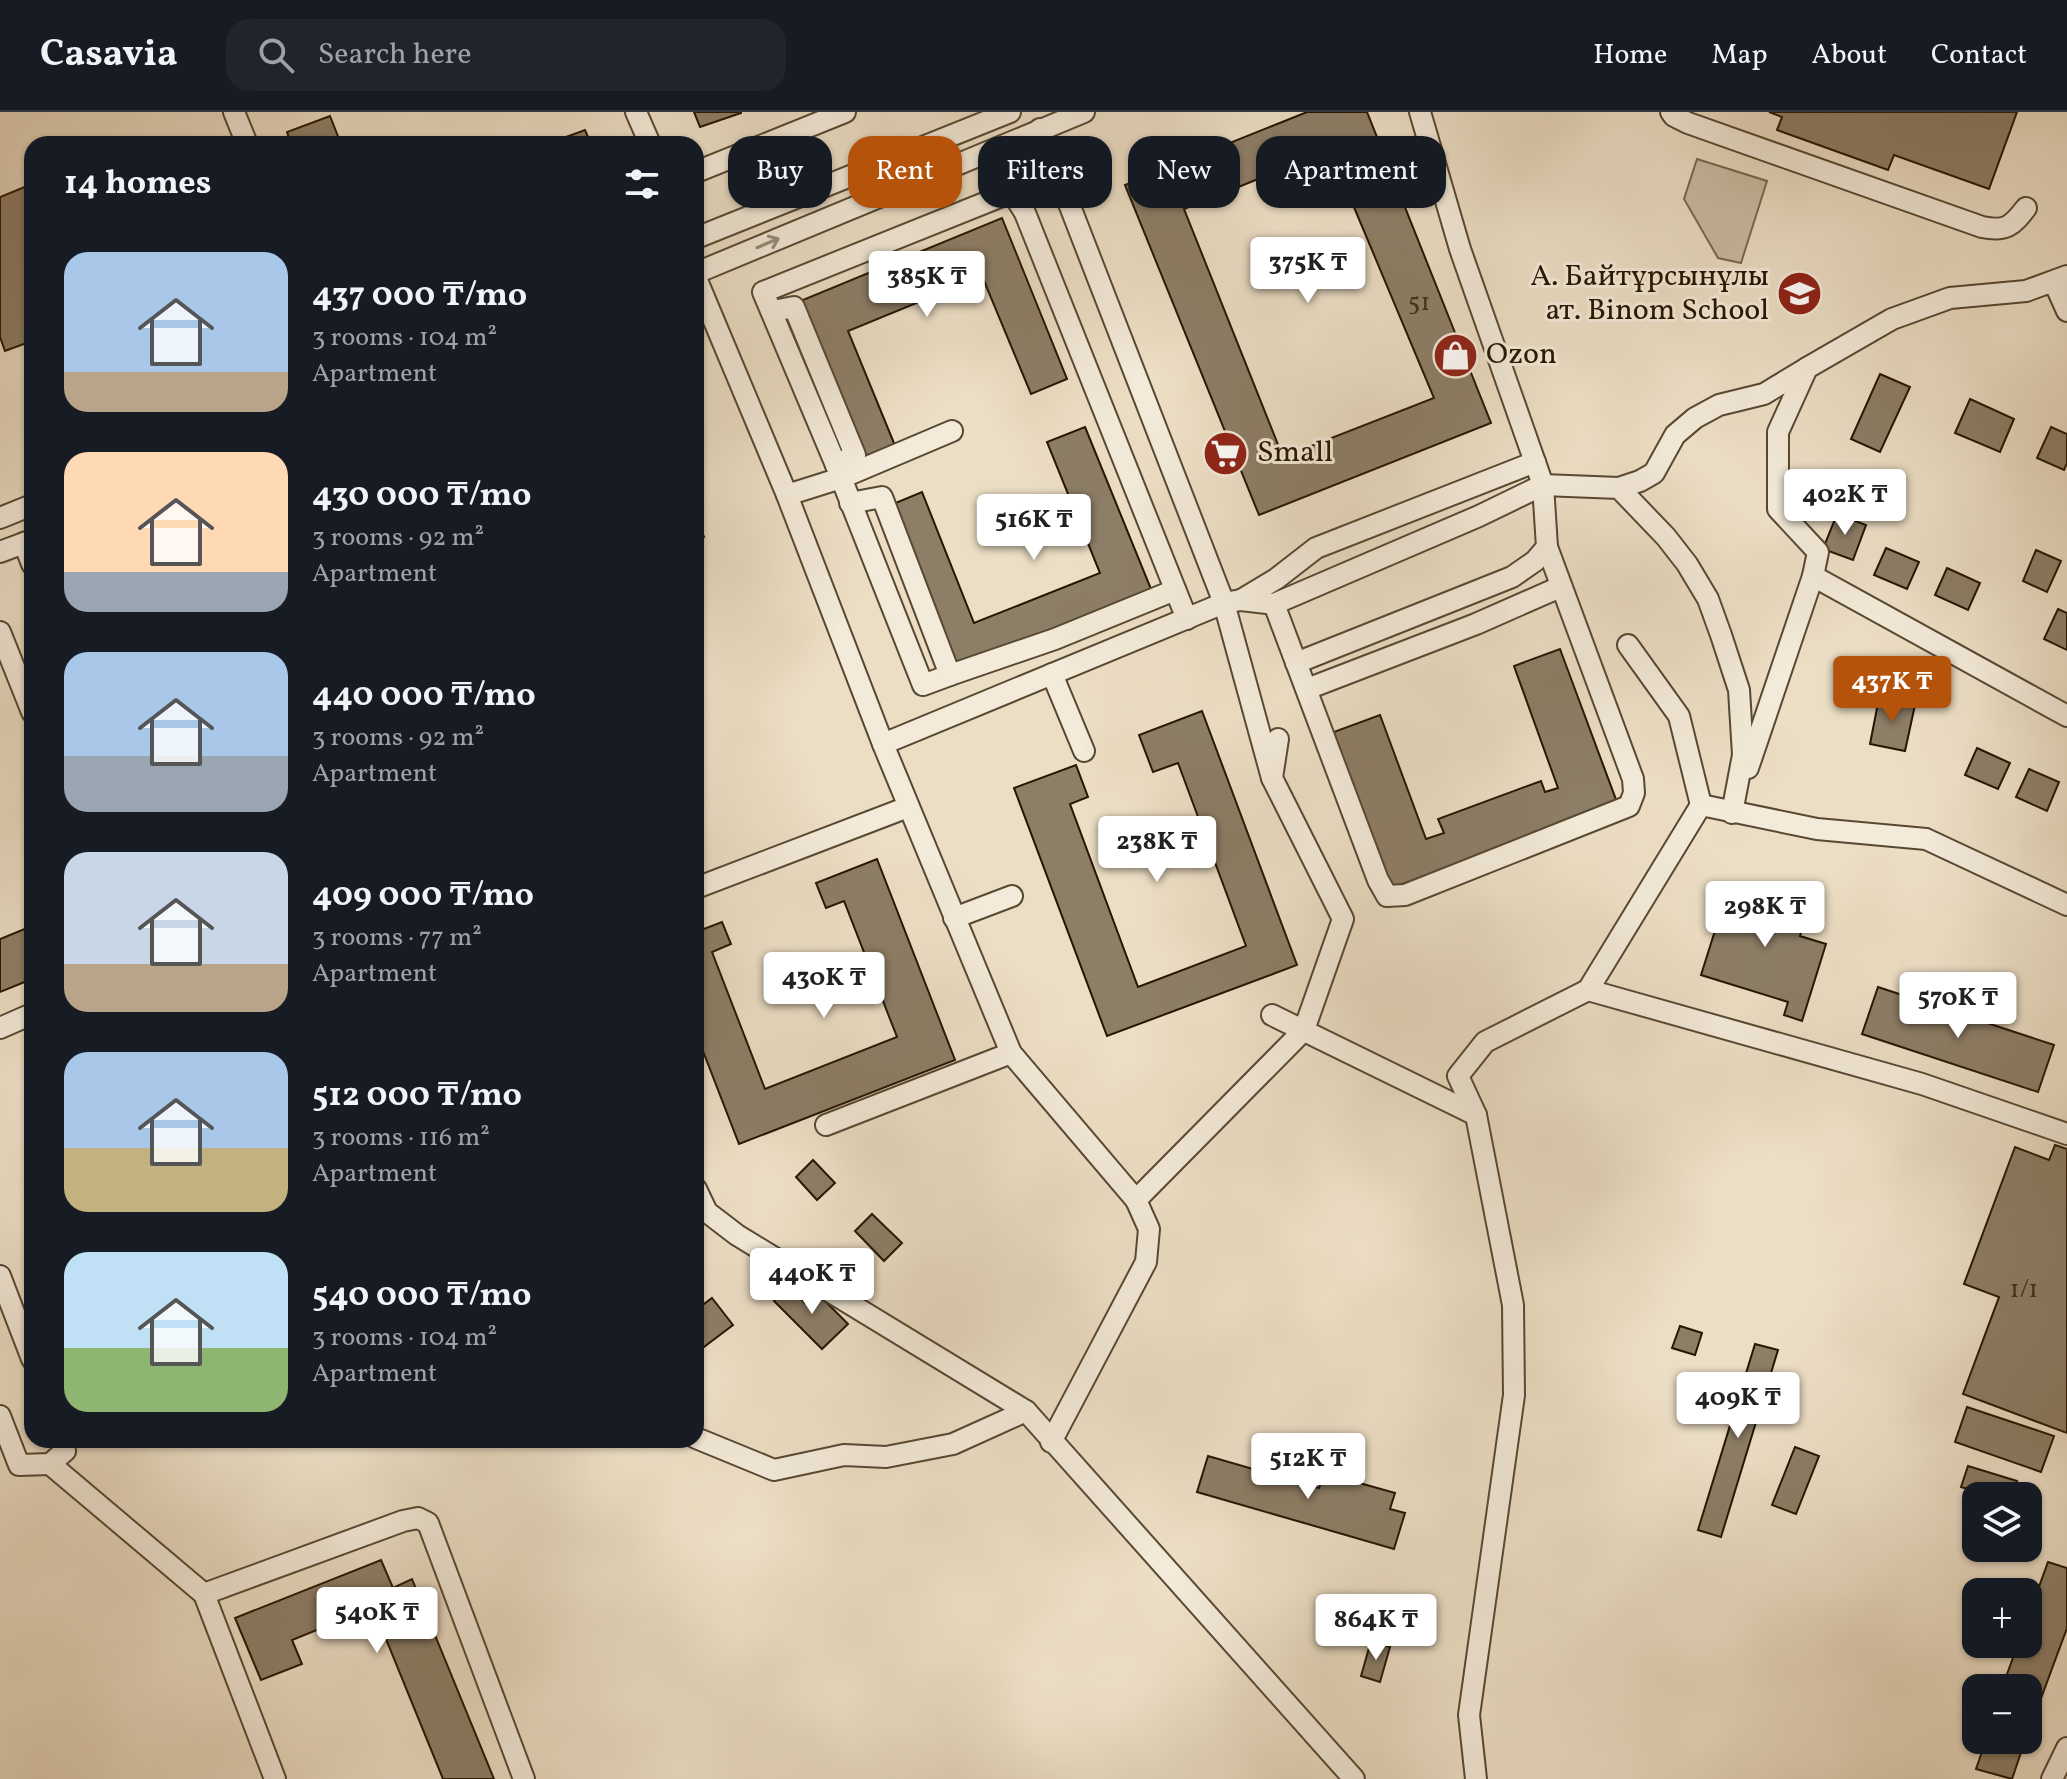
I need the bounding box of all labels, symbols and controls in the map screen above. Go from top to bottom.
search box [226,19,786,91]
text: Casavia [40,29,178,82]
icon: search [254,33,298,77]
text: Search here [318,34,471,76]
text: Home [1593,36,1667,75]
text: Map [1711,36,1767,75]
text: About [1811,36,1887,75]
text: Contact [1931,36,2027,75]
chip: Buy [728,136,832,208]
chip: Rent [848,136,962,208]
chip: Filters [978,136,1112,208]
chip: New [1128,136,1240,208]
chip: Apartment [1256,136,1446,208]
text: 14 homes [64,161,211,208]
icon: filters [620,162,664,206]
one-way arrow [755,234,780,249]
pin: 375K ₸ [1243,237,1373,305]
text: 375K ₸ [1268,245,1348,281]
pin: 385K ₸ [862,251,992,319]
place label: А. Байтұрсынұлы ат. Binom School [1530,256,1769,332]
text: 385K ₸ [887,259,967,295]
school or university icon: А. Байтұрсынұлы ат. Binom School [1776,270,1824,318]
text: 437 000 ₸/mo [312,273,527,320]
icon: home [128,284,224,380]
house number: 51 [1408,285,1430,321]
text: 3 rooms · 104 m² [312,320,497,356]
shop icon: Ozon [1431,331,1479,379]
place label: Ozon [1486,334,1557,376]
text: Apartment [312,356,437,392]
supermarket icon: Small [1202,429,1250,477]
place label: Small [1257,432,1333,474]
pin: 402K ₸ [1780,469,1910,537]
text: 430 000 ₸/mo [312,473,531,520]
text: 402K ₸ [1802,477,1888,513]
icon: home [128,484,224,580]
pin: 516K ₸ [969,494,1099,562]
text: 516K ₸ [995,502,1073,538]
text: 3 rooms · 92 m² [312,520,484,556]
text: Apartment [312,556,437,592]
pin: 437K ₸ [1827,656,1957,724]
text: 437K ₸ [1851,664,1933,700]
text: 440 000 ₸/mo [312,673,536,720]
icon: home [128,684,224,780]
text: 3 rooms · 92 m² [312,720,484,756]
text: Apartment [312,756,437,792]
pin: 238K ₸ [1092,816,1222,884]
text: 238K ₸ [1116,824,1198,860]
text: 409 000 ₸/mo [312,873,534,920]
pin: 298K ₸ [1700,881,1830,949]
icon: home [128,884,224,980]
text: 298K ₸ [1724,889,1806,925]
text: 3 rooms · 77 m² [312,920,482,956]
pin: 430K ₸ [759,952,889,1020]
text: Apartment [312,956,437,992]
text: 430K ₸ [782,960,866,996]
pin: 570K ₸ [1893,972,2023,1040]
text: 570K ₸ [1917,980,1999,1016]
text: 512 000 ₸/mo [312,1073,522,1120]
icon: home [128,1084,224,1180]
text: 3 rooms · 116 m² [312,1120,490,1156]
text: Apartment [312,1156,437,1192]
pin: 440K ₸ [747,1248,877,1316]
text: 440K ₸ [768,1256,856,1292]
house number: 1/1 [2010,1272,2038,1308]
text: 540 000 ₸/mo [312,1273,531,1320]
icon: home [128,1284,224,1380]
text: 3 rooms · 104 m² [312,1320,497,1356]
text: Apartment [312,1356,437,1392]
pin: 409K ₸ [1673,1372,1803,1440]
text: 409K ₸ [1695,1380,1781,1416]
pin: 512K ₸ [1243,1433,1373,1501]
text: 512K ₸ [1269,1441,1347,1477]
map controls [1962,1482,2042,1754]
button: layers [1962,1482,2042,1562]
button: + [1962,1578,2042,1658]
pin: 540K ₸ [312,1587,442,1655]
pin: 864K ₸ [1311,1594,1441,1662]
text: 540K ₸ [335,1595,419,1631]
text: 864K ₸ [1334,1602,1418,1638]
button: − [1962,1674,2042,1754]

